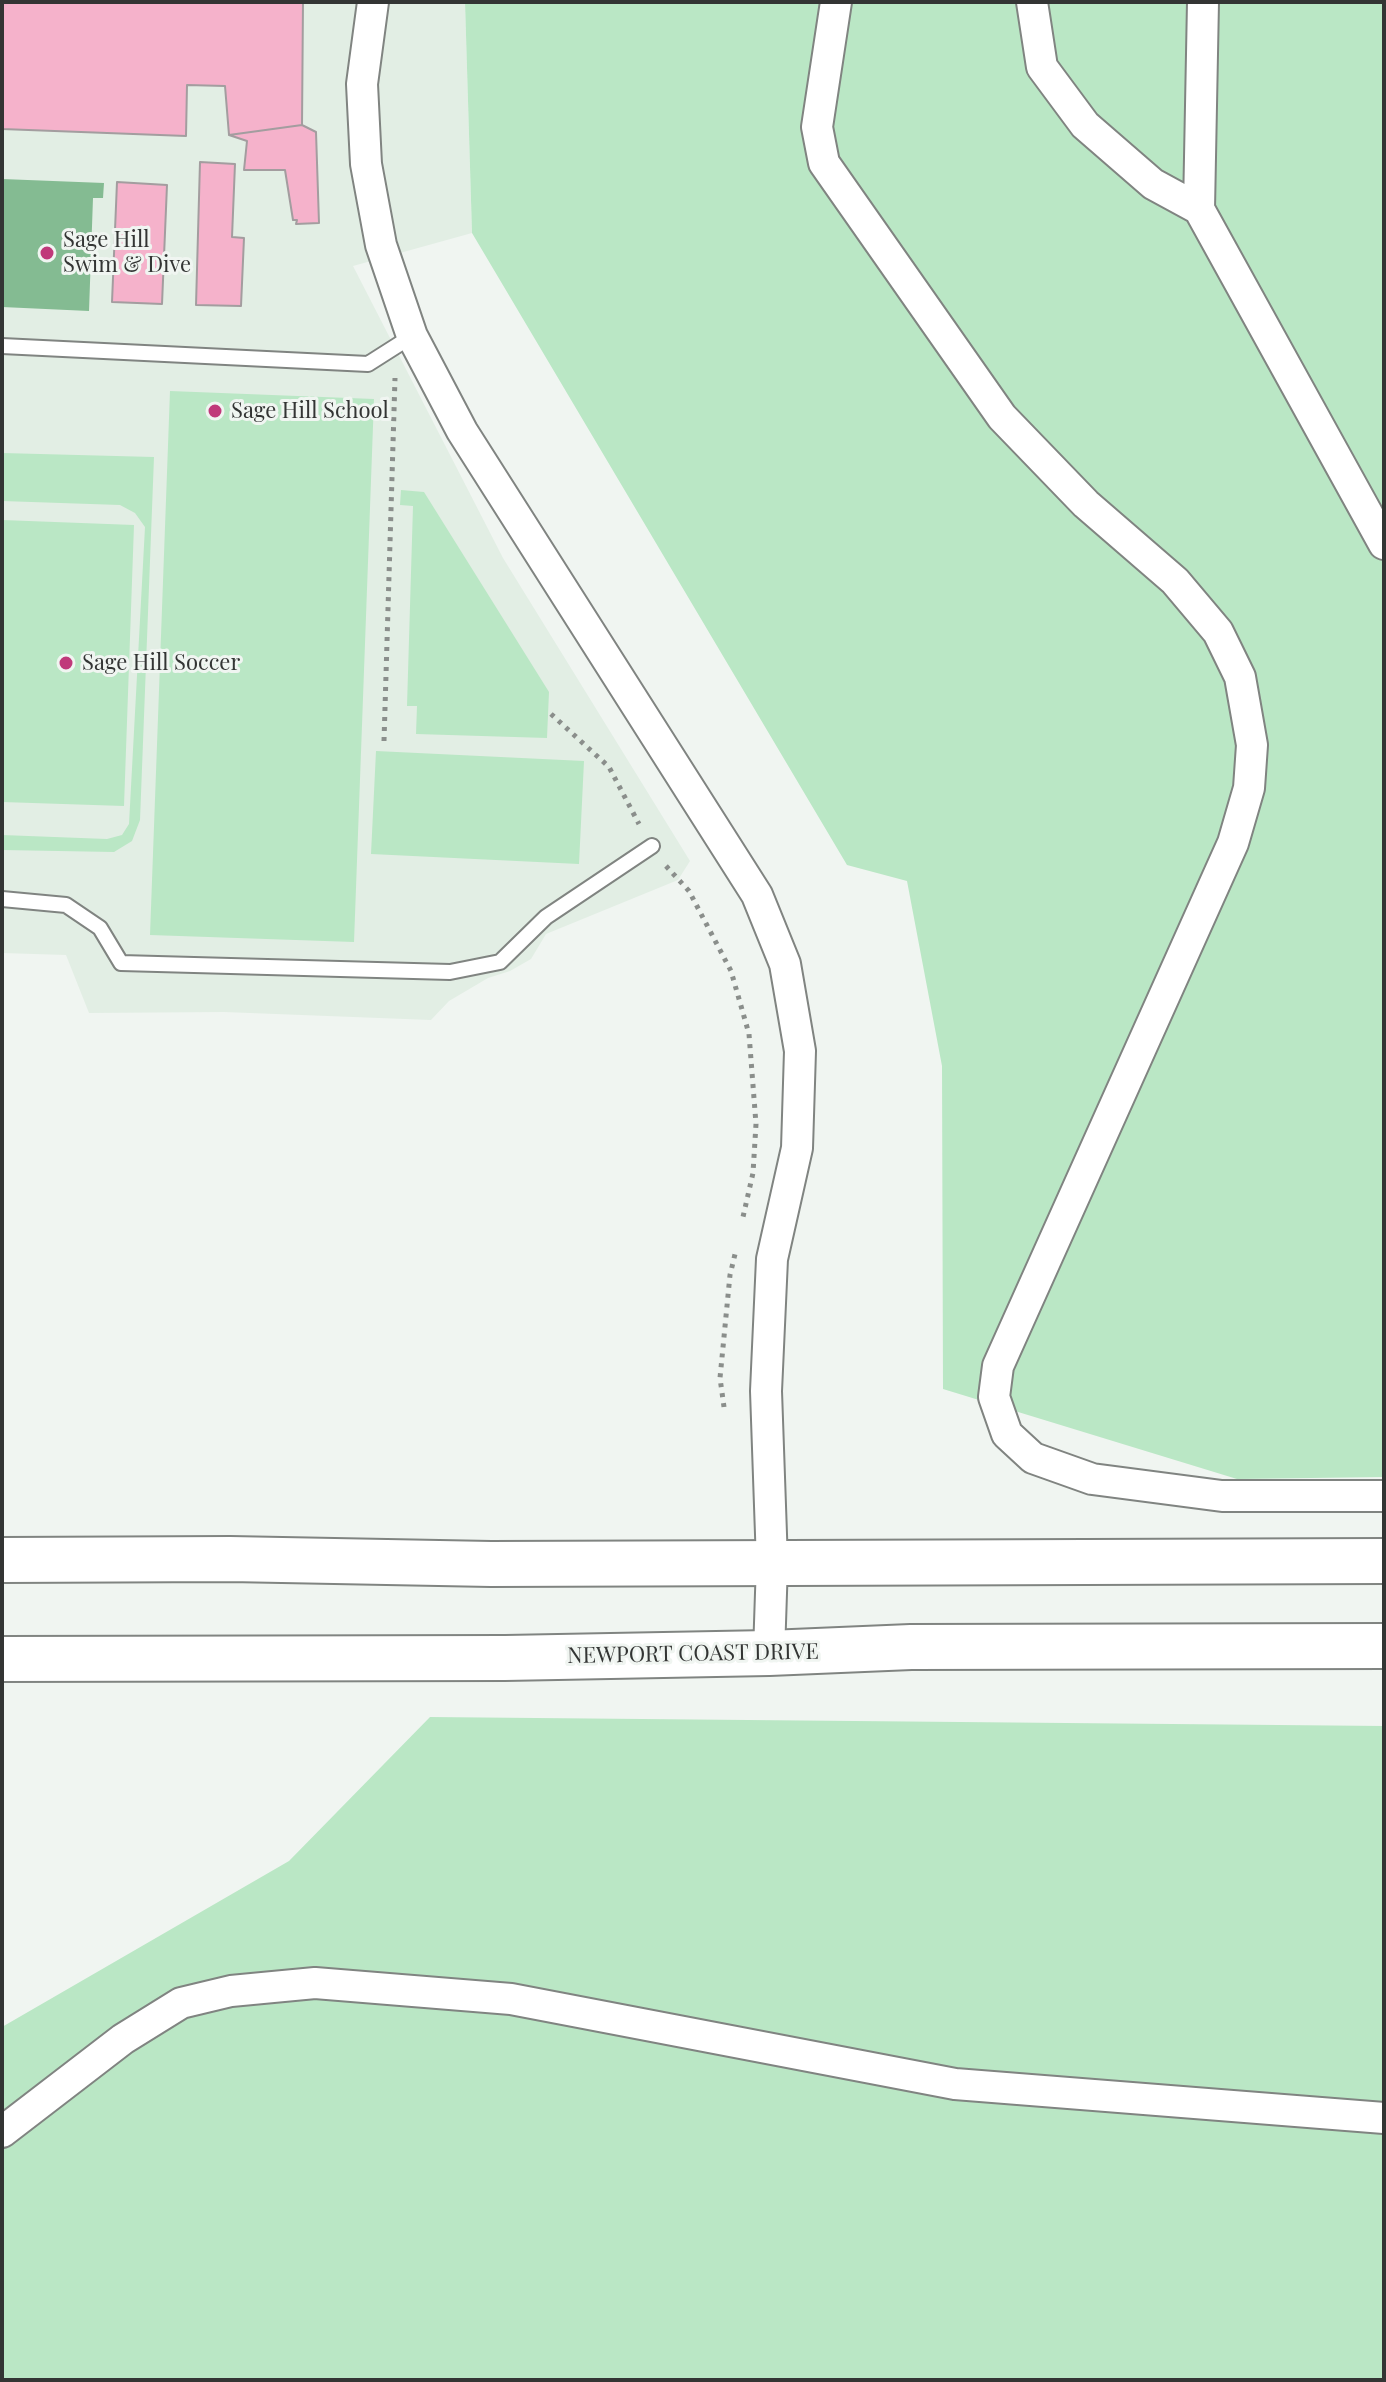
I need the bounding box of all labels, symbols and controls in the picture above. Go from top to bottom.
place label: Sage Hill Swim & Dive [63,227,191,278]
marker: Sage Hill Swim & Dive [38,244,56,262]
place label: Sage Hill School [231,398,389,424]
marker: Sage Hill School [206,402,224,420]
place label: Sage Hill Soccer [82,650,240,676]
marker: Sage Hill Soccer [57,654,75,672]
street label: NEWPORT COAST DRIVE [567,1639,819,1669]

